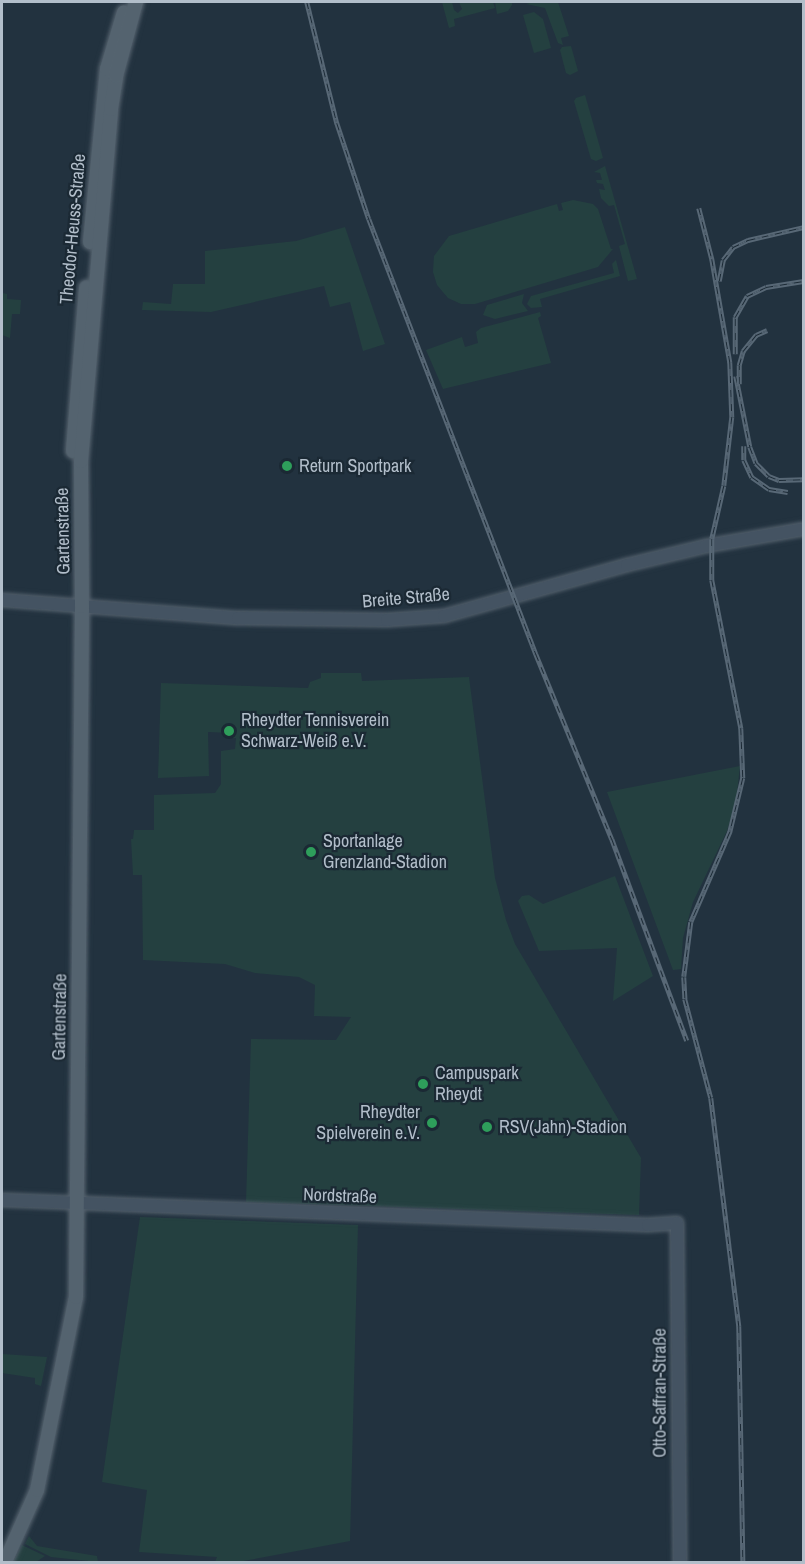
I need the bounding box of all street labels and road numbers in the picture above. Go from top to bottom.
street label: Theodor-Heuss-Straße [56,153,90,305]
street label: Gartenstraße [51,487,75,575]
street label: Breite Straße [361,583,451,613]
street label: Gartenstraße [48,973,72,1061]
street label: Nordstraße [303,1184,377,1208]
street label: Otto-Saffran-Straße [649,1328,671,1458]

